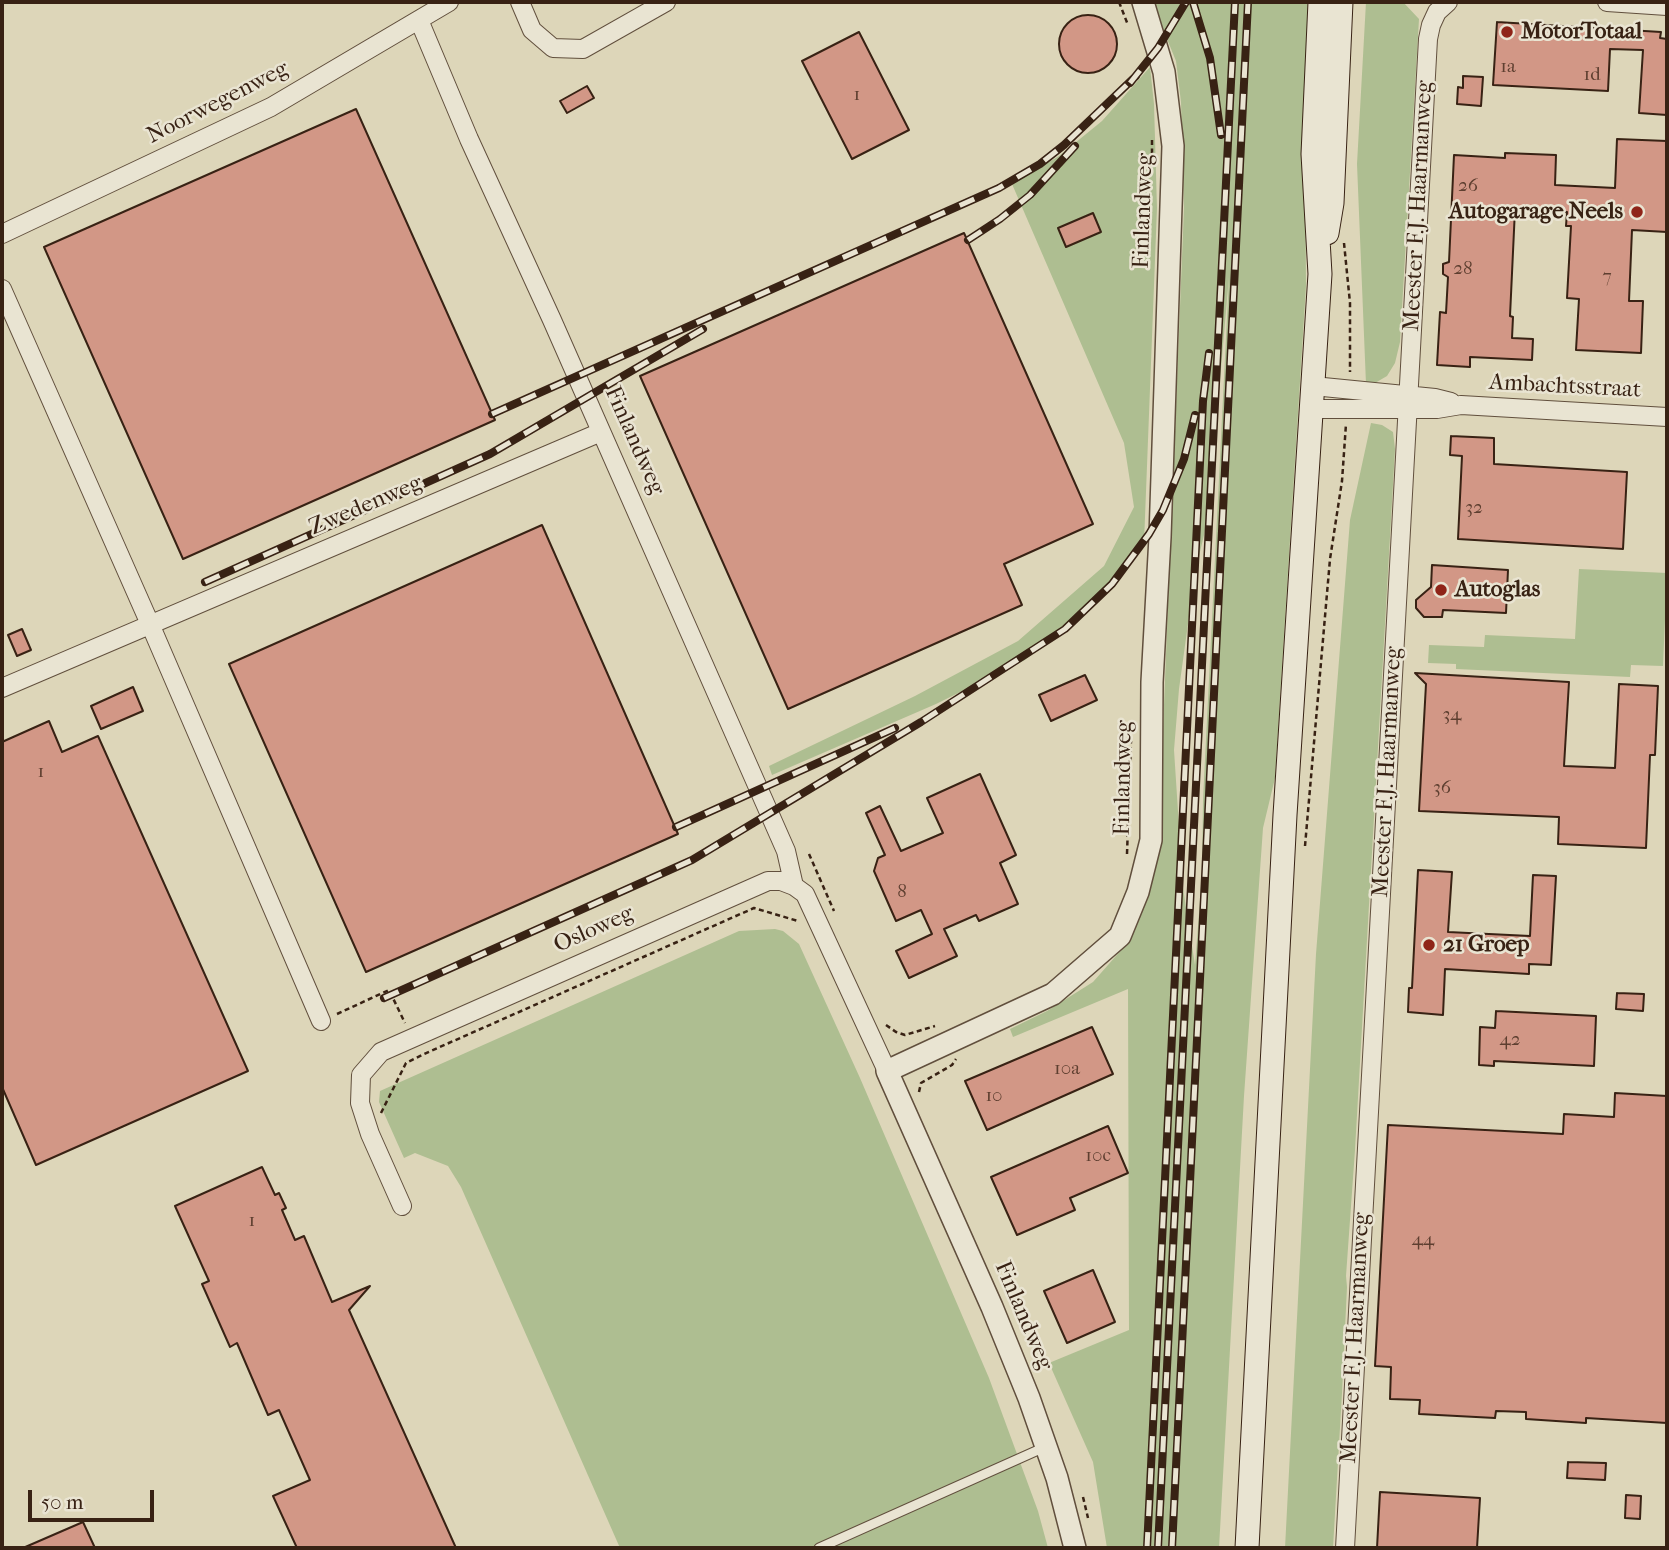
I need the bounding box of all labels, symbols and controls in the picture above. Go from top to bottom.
place label: MotorTotaal [1521,18,1642,46]
marker: MotorTotaal [1499,24,1515,40]
street label: Noorwegenweg [143,56,293,150]
house number: 1a [1500,56,1516,78]
house number: 1d [1583,64,1601,86]
street label: Meester F.J. Haarmanweg [1399,80,1439,332]
house number: 1 [854,84,860,106]
street label: Finlandweg [1128,153,1160,269]
house number: 26 [1458,175,1478,197]
place label: Autogarage Neels [1449,198,1623,226]
marker: Autogarage Neels [1629,204,1645,220]
house number: 28 [1453,258,1473,280]
house number: 7 [1602,266,1612,288]
street label: Ambachtsstraat [1488,369,1642,405]
street label: Finlandweg [598,383,670,499]
street label: Zwedenweg [305,470,427,542]
house number: 32 [1465,497,1483,519]
place label: Autoglas [1455,576,1540,604]
marker: Autoglas [1433,582,1449,598]
street label: Meester F.J. Haarmanweg [1368,646,1408,898]
house number: 34 [1442,704,1462,726]
street label: Finlandweg [1109,720,1139,836]
house number: 1 [38,761,44,783]
house number: 36 [1433,777,1451,799]
house number: 8 [897,881,907,903]
street label: Osloweg [550,900,638,960]
place label: 21 Groep [1443,931,1529,959]
marker: 21 Groep [1421,937,1437,953]
house number: 42 [1500,1029,1520,1051]
house number: 10a [1054,1058,1080,1080]
house number: 10 [985,1085,1003,1107]
house number: 10c [1085,1145,1111,1167]
house number: 1 [249,1210,255,1232]
street label: Meester F.J. Haarmanweg [1336,1212,1376,1464]
house number: 44 [1412,1229,1434,1251]
street label: Finlandweg [988,1257,1058,1375]
scale bar [32,1476,158,1520]
text: 50 m [41,1490,84,1514]

